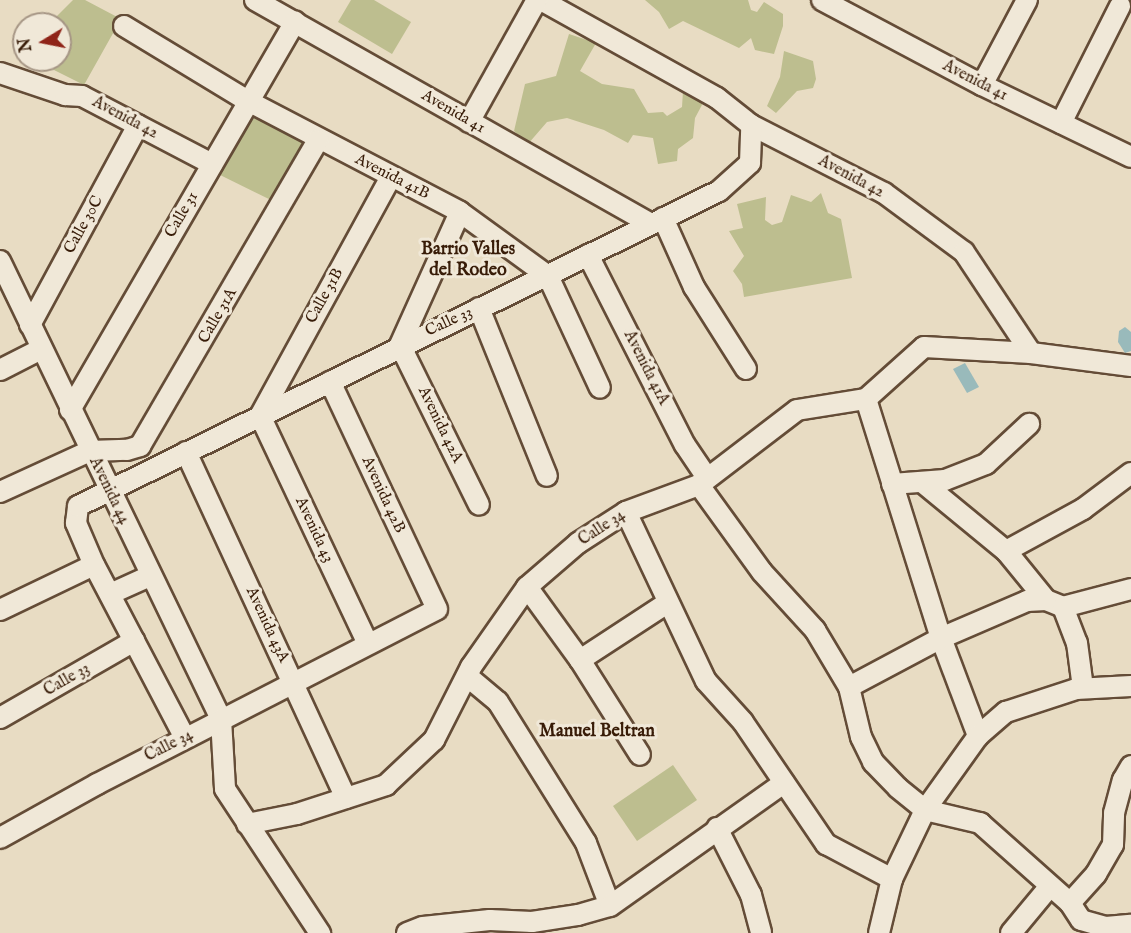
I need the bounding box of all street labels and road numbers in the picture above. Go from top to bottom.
street label: Avenida 41 [939,56,1011,106]
street label: Avenida 41 [418,86,488,138]
street label: Avenida 42 [89,93,161,143]
street label: Avenida 41B [352,150,432,204]
street label: Avenida 42 [815,152,887,202]
street label: Calle 31 [161,189,203,241]
street label: Calle 30C [60,193,108,257]
street label: Calle 31B [302,265,348,327]
street label: Calle 31A [195,285,241,347]
street label: Calle 33 [422,303,476,341]
street label: Avenida 41A [619,328,673,408]
street label: Avenida 42A [413,384,467,466]
street label: Avenida 44 [85,454,133,528]
street label: Avenida 42B [357,454,409,536]
street label: Avenida 43 [290,494,338,566]
street label: Calle 34 [575,506,629,550]
street label: Avenida 43A [241,584,293,666]
street label: Calle 33 [41,659,93,701]
street label: Calle 34 [142,726,196,766]

